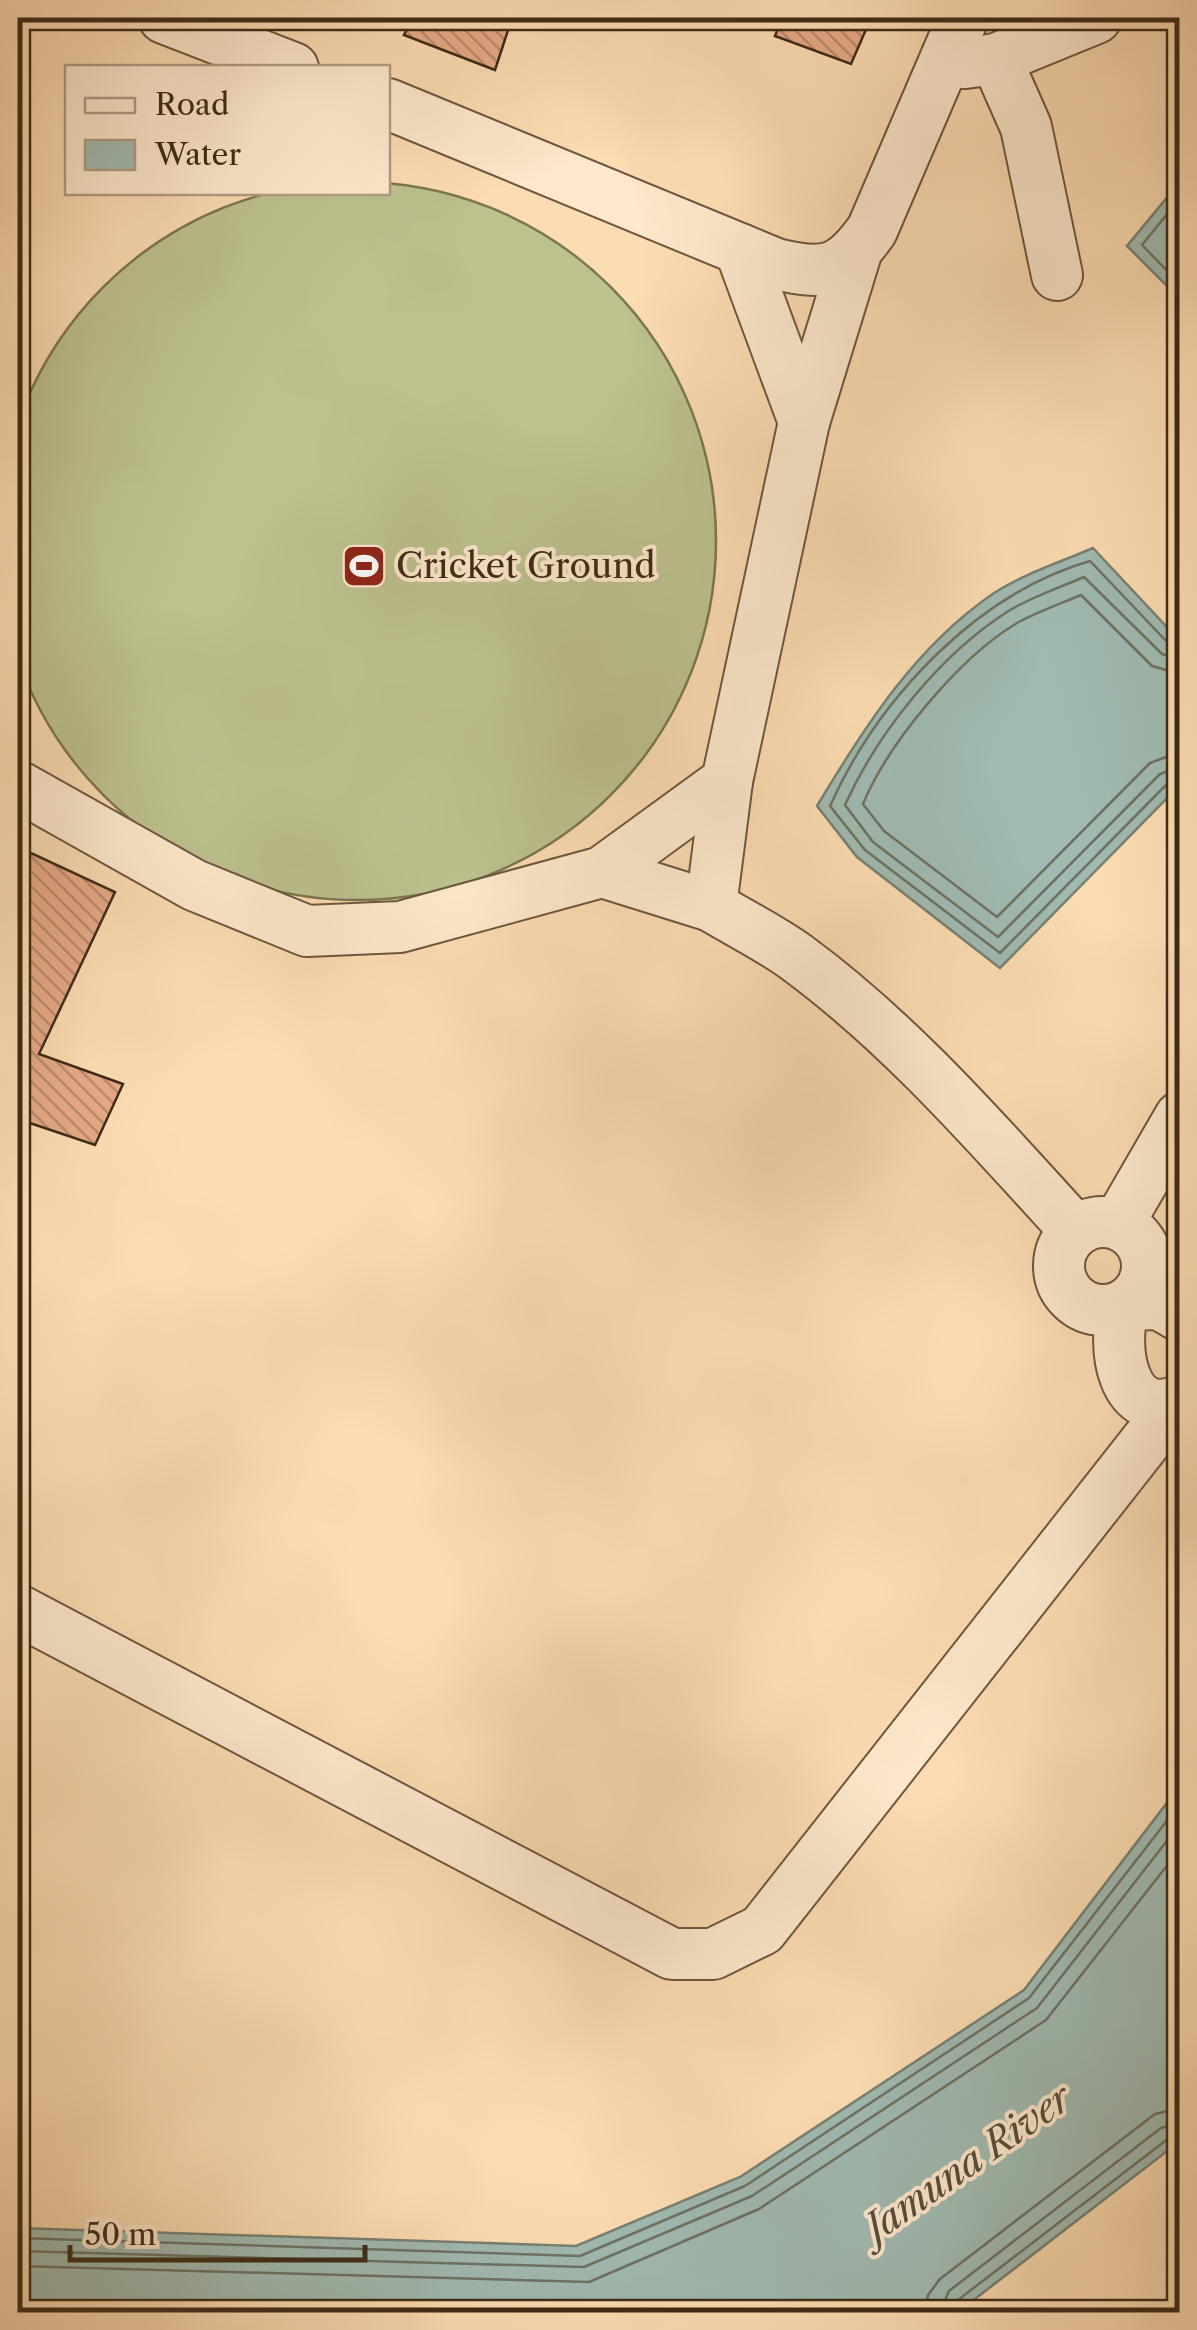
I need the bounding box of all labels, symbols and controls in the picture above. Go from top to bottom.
legend [65,65,390,195]
text: Road [155,86,229,123]
text: Water [154,136,241,173]
sports icon: Cricket Ground [341,543,387,589]
place label: Cricket Ground [396,544,656,587]
water label: Jamuna River [846,2073,1082,2258]
scale bar [70,2200,365,2262]
text: 50 m [85,2216,156,2253]

